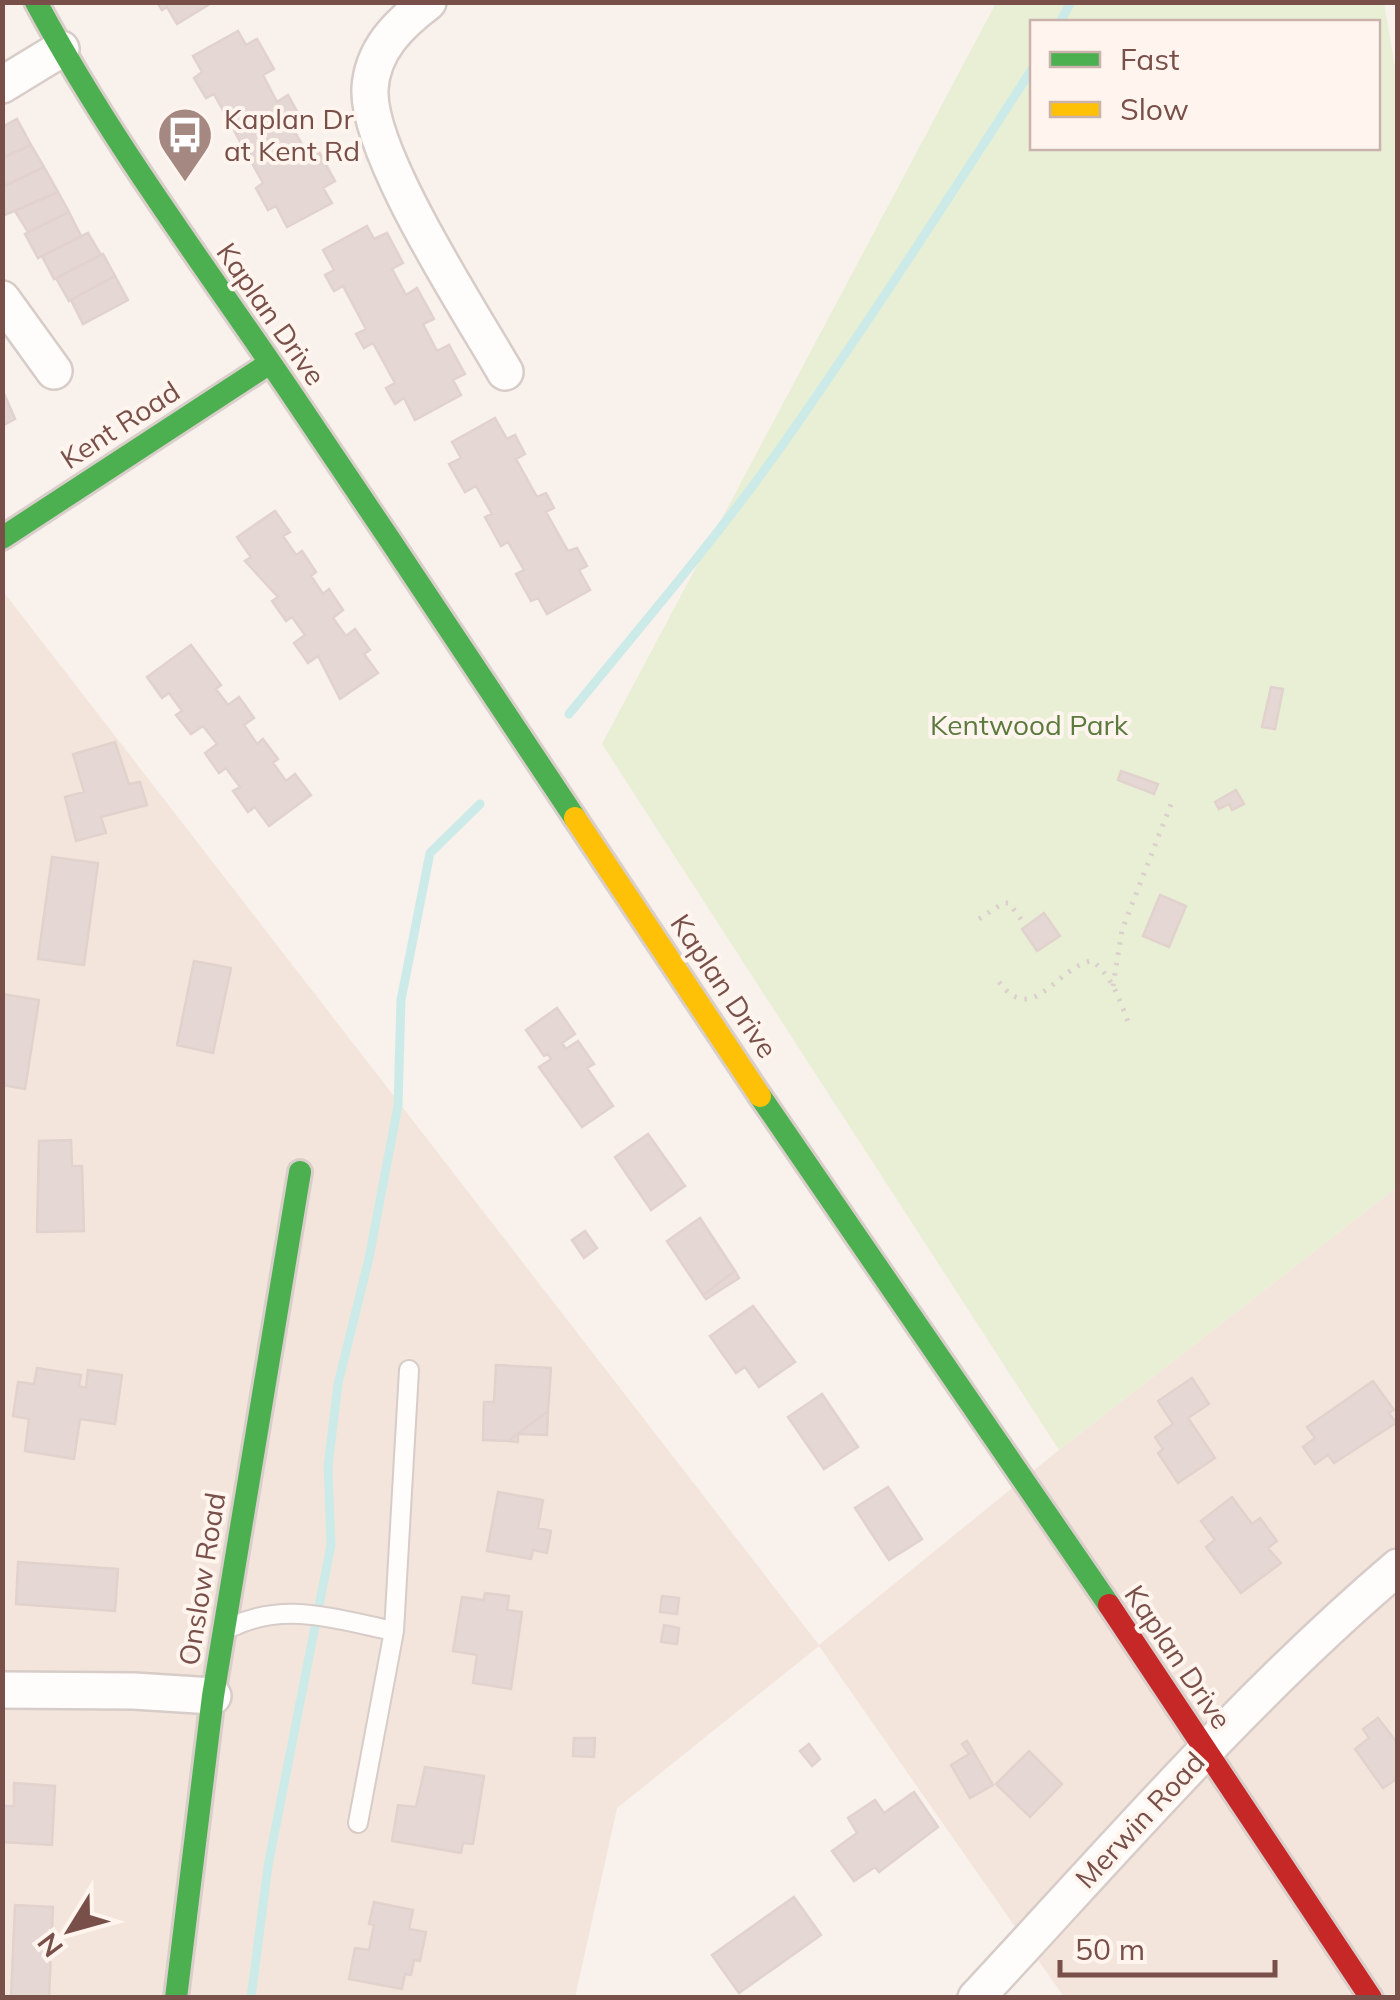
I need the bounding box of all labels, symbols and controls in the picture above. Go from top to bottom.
legend [1030,20,1380,150]
text: Fast [1120,40,1180,78]
text: Slow [1120,90,1189,128]
place label: Kaplan Dr at Kent Rd [224,101,360,168]
bus stop icon: Kaplan Dr at Kent Rd [155,105,215,184]
street label: Kaplan Drive [209,236,333,392]
street label: Kent Road [54,373,186,476]
park label: Kentwood Park [930,707,1129,742]
street label: Kaplan Drive [663,907,785,1064]
street label: Onslow Road [171,1490,232,1668]
street label: Kaplan Drive [1117,1578,1239,1735]
street label: Merwin Road [1068,1744,1212,1895]
north arrow [20,1880,120,1980]
scale bar [1060,1915,1275,1977]
text: N [29,1926,70,1964]
text: 50 m [1075,1930,1145,1968]

